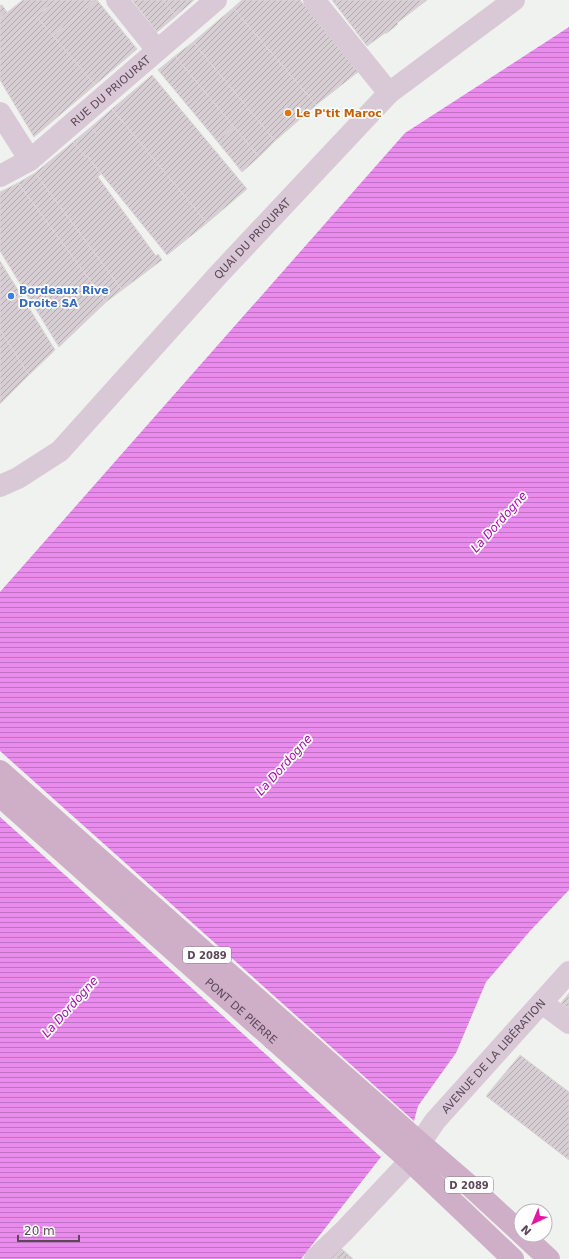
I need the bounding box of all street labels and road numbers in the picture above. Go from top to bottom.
street label: RUE DU PRIOURAT [68,53,153,129]
street label: QUAI DU PRIOURAT [212,196,294,282]
road number: D 2089 [183,947,231,963]
street label: PONT DE PIERRE [202,976,280,1047]
street label: AVENUE DE LA LIBÉRATION [439,997,548,1116]
road number: D 2089 [445,1177,493,1193]

